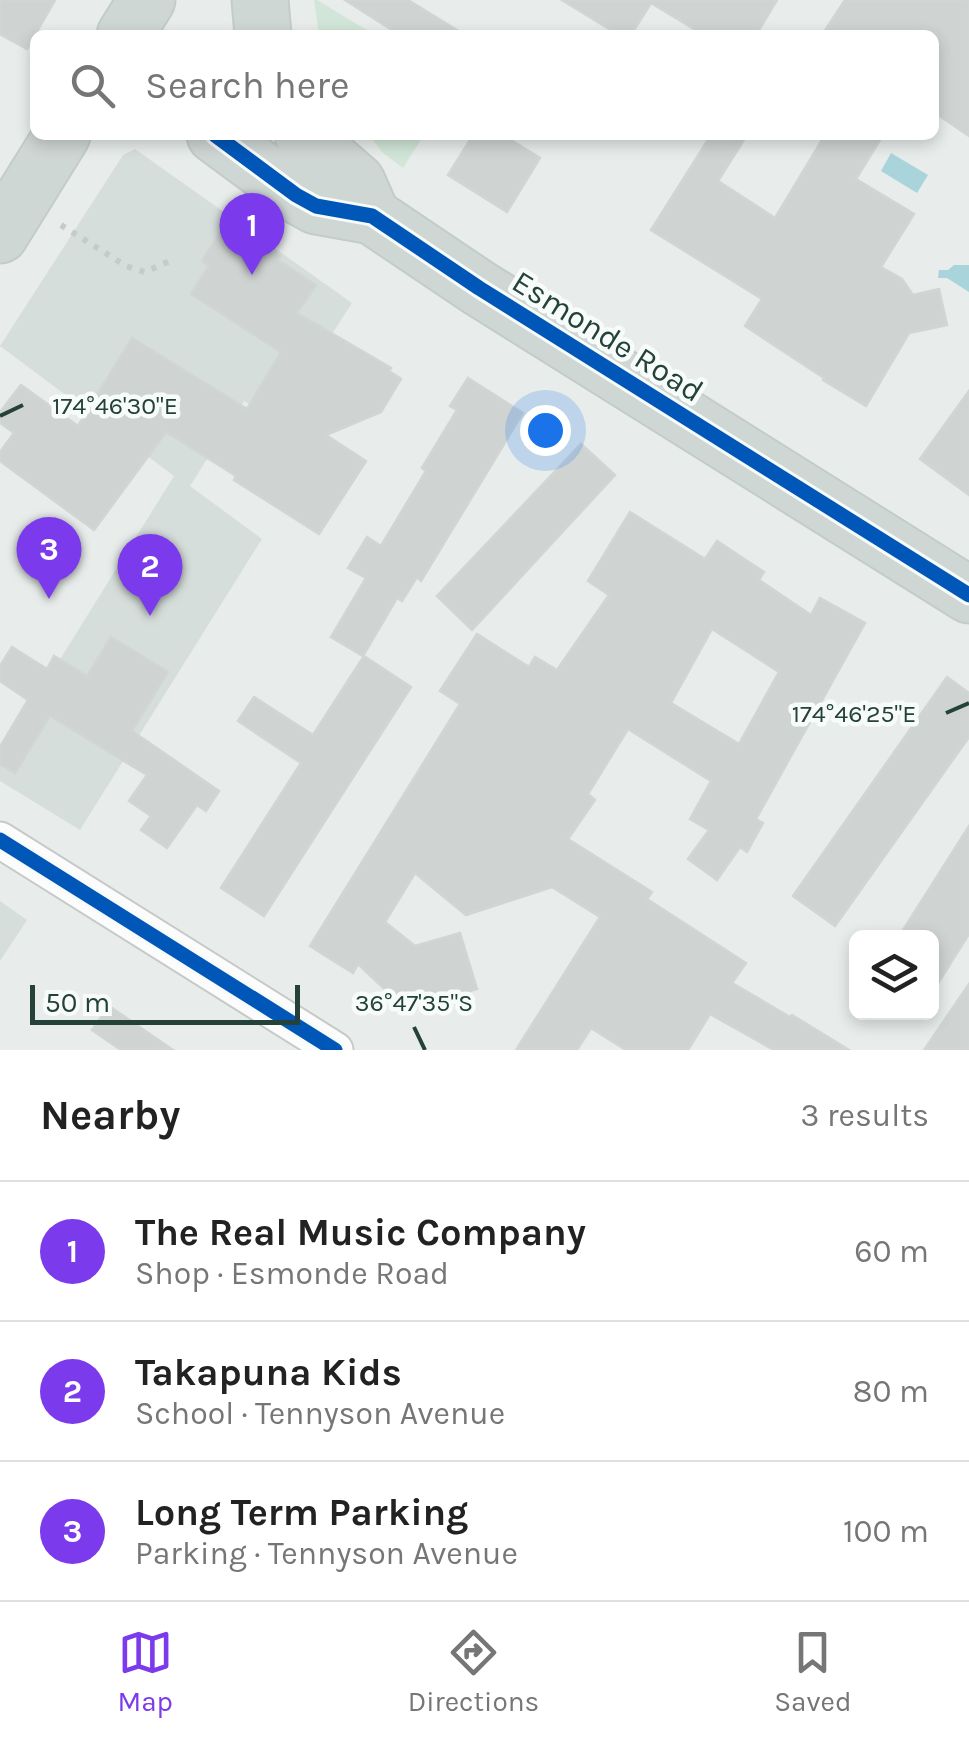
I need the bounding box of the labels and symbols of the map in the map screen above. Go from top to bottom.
pin: 1 [220,192,284,275]
street label: Esmonde Road [505,263,710,410]
text: 174°46'30"E [52,391,178,420]
your location [520,405,571,456]
pin: 3 [17,516,82,599]
pin: 2 [118,534,182,616]
text: 174°46'25"E [792,699,916,728]
scale bar [30,980,300,1024]
text: 36°47'35"S [355,988,473,1017]

